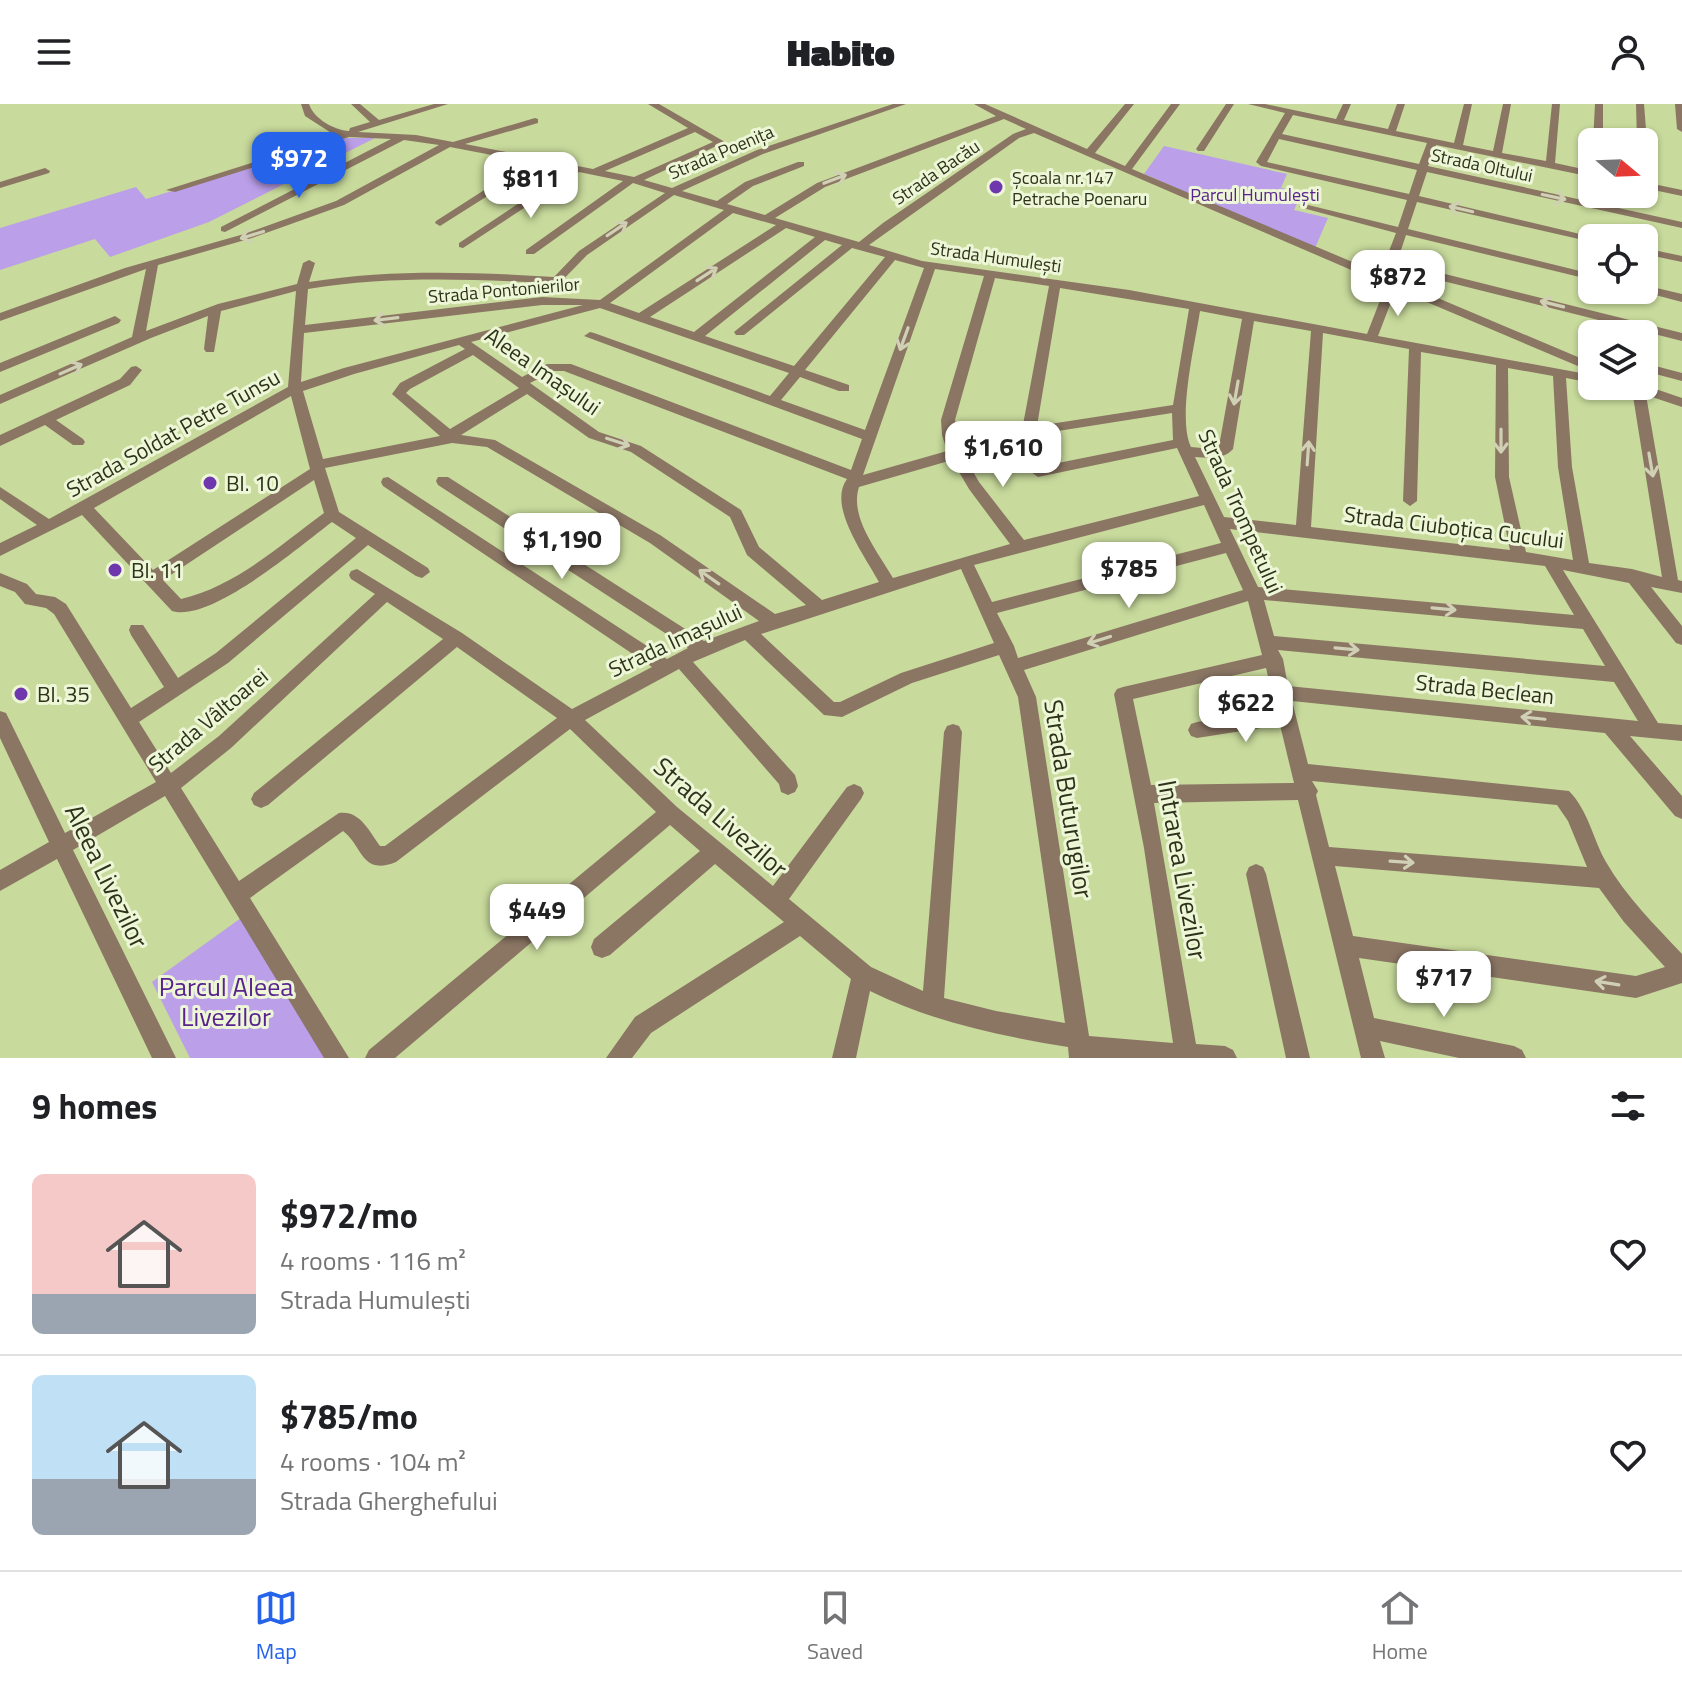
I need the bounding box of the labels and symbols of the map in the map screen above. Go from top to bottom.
street label: Strada Poenița [664,118,778,186]
north arrow [1578,128,1658,208]
pin: $972 [252,132,346,200]
street label: Strada Bacău [887,133,985,211]
street label: Strada Oltului [1429,141,1535,189]
pin: $811 [484,152,578,220]
place label: Școala nr.147 Petrache Poenaru [1012,164,1147,212]
one-way arrow [822,171,847,185]
marker: Școala nr.147 Petrache Poenaru [987,178,1005,196]
park label: Parcul Humulești [1190,181,1320,208]
one-way arrow [1541,190,1567,205]
one-way arrow [1449,201,1475,216]
one-way arrow [606,220,628,237]
one-way arrow [240,229,265,243]
street label: Strada Humulești [929,234,1063,280]
pin: $872 [1351,250,1445,318]
one-way arrow [695,266,718,282]
street label: Strada Pontonierilor [427,270,581,310]
one-way arrow [1540,296,1565,311]
one-way arrow [374,312,400,327]
street label: Aleea Imașului [478,318,608,424]
one-way arrow [895,326,910,351]
one-way arrow [59,360,83,375]
street label: Strada Soldat Petre Tunsu [60,360,286,506]
one-way arrow [1228,380,1243,406]
pin: $1,610 [938,421,1068,489]
street label: Strada Trompetului [1190,424,1292,598]
one-way arrow [1493,427,1509,454]
one-way arrow [605,436,630,451]
one-way arrow [1301,440,1316,467]
one-way arrow [1644,452,1659,477]
place label: Bl. 10 [226,466,279,500]
marker: Bl. 10 [201,474,219,492]
street label: Strada Ciuboțica Cucului [1342,497,1566,557]
pin: $1,190 [497,513,627,581]
pin: $785 [1082,542,1176,610]
place label: Bl. 11 [131,553,184,587]
marker: Bl. 11 [106,561,124,579]
one-way arrow [699,569,721,585]
street label: Strada Imașului [603,594,747,686]
one-way arrow [1430,602,1456,617]
one-way arrow [1087,633,1113,648]
one-way arrow [1333,642,1360,657]
street label: Strada Vâltoarei [141,660,275,780]
street label: Strada Beclean [1414,665,1556,713]
pin: $622 [1199,676,1293,744]
place label: Bl. 35 [37,677,90,711]
marker: Bl. 35 [12,685,30,703]
street label: Strada Buturugilor [1034,697,1104,901]
one-way arrow [1520,711,1547,726]
street label: Strada Livezilor [645,747,797,887]
street label: Intrarea Livezilor [1148,777,1218,963]
street label: Aleea Livezilor [55,797,159,955]
one-way arrow [1388,855,1415,870]
pin: $449 [490,884,584,952]
pin: $717 [1397,951,1491,1019]
park label: Parcul Aleea Livezilor [159,967,293,1036]
one-way arrow [1595,974,1620,989]

